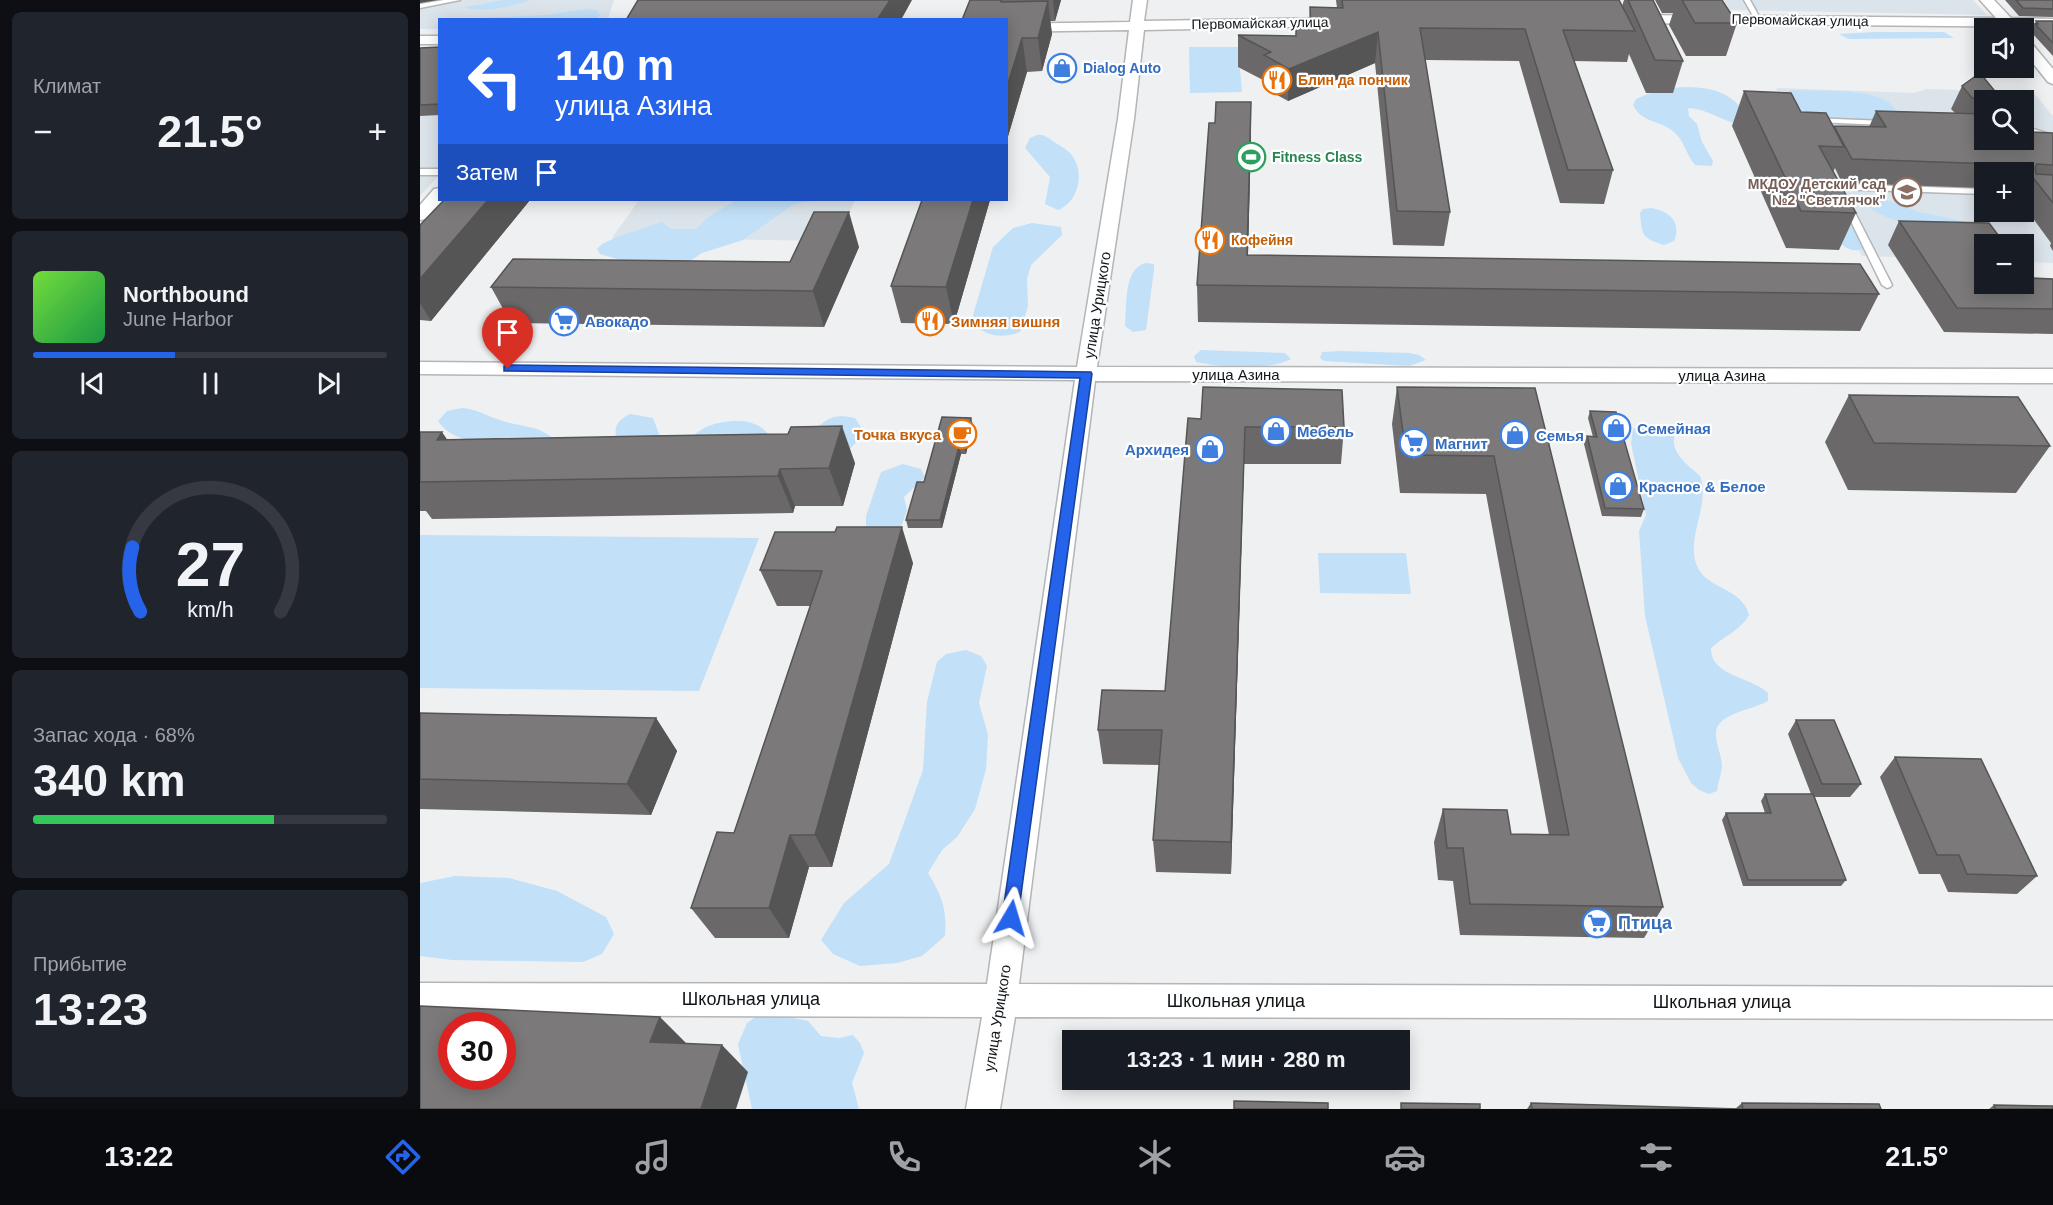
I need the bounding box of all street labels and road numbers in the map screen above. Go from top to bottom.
street label: Первомайская улица [1731,11,1869,29]
street label: Первомайская улица [1191,14,1329,32]
street label: улица Урицкого [1080,250,1114,360]
street label: улица Азина [1192,366,1280,383]
street label: улица Азина [1678,367,1766,384]
street label: улица Урицкого [980,963,1014,1073]
street label: Школьная улица [682,989,821,1009]
street label: Школьная улица [1167,991,1306,1011]
street label: Школьная улица [1653,992,1792,1012]

